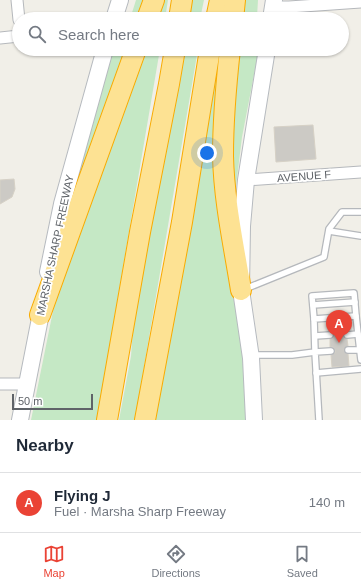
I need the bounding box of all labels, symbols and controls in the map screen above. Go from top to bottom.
search box [12,12,349,56]
icon: search [26,23,48,45]
text: Search here [58,26,140,43]
your location [197,143,217,163]
street label: AVENUE F [277,168,332,184]
street label: MARSHA SHARP FREEWAY [34,173,76,316]
pin: A [326,310,352,343]
scale bar [12,392,93,411]
text: 50 m [18,395,42,407]
text: Nearby [16,436,74,455]
text: Flying J [54,487,111,504]
text: A [24,495,34,510]
text: 140 m [309,495,345,510]
text: Fuel · Marsha Sharp Freeway [54,504,226,519]
tab: Map [43,543,65,579]
tab: Directions [151,543,200,579]
tab: Saved [287,543,318,579]

